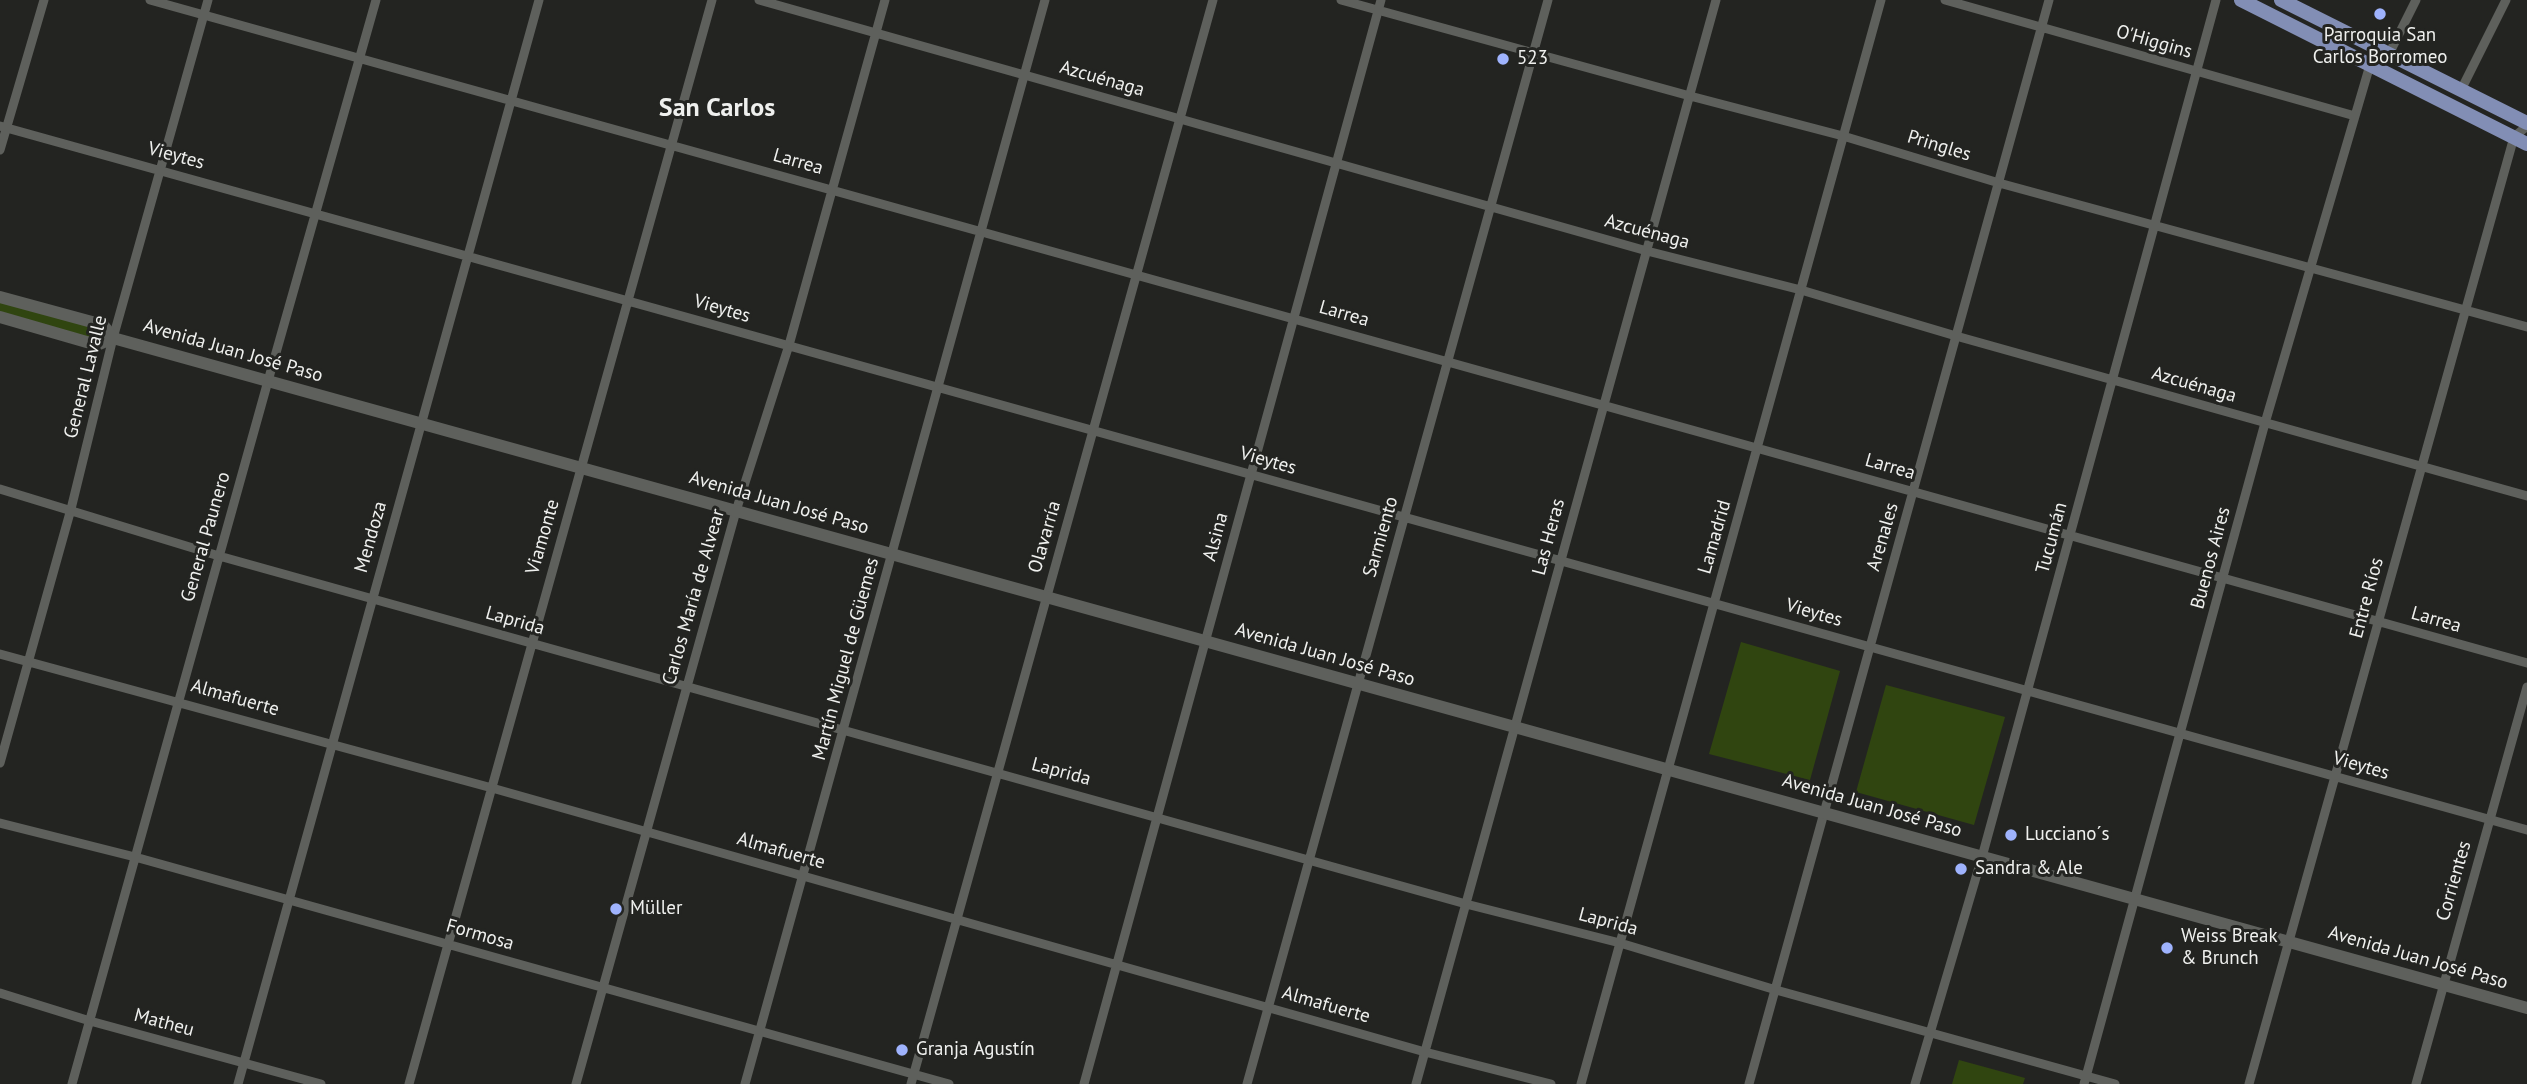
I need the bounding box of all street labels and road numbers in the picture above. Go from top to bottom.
street label: O'Higgins [2113,20,2195,64]
street label: Azcuénaga [1057,56,1147,102]
street label: Pringles [1904,126,1974,166]
street label: Vieytes [145,138,207,174]
street label: Larrea [770,144,826,180]
street label: Azcuénaga [1602,210,1692,254]
street label: Vieytes [691,290,753,328]
street label: Larrea [1316,296,1372,332]
street label: General Lavalle [60,313,112,441]
street label: Avenida Juan José Paso [141,314,325,388]
street label: Azcuénaga [2149,362,2239,408]
street label: Vieytes [1237,442,1299,480]
street label: Larrea [1862,449,1918,485]
street label: Avenida Juan José Paso [687,466,871,540]
street label: General Paunero [177,469,235,605]
street label: Sarmiento [1359,494,1403,580]
street label: Las Heras [1528,496,1570,578]
street label: Viamonte [521,497,565,577]
street label: Lamadrid [1694,497,1736,577]
street label: Olavarría [1024,498,1066,576]
street label: Mendoza [350,499,392,575]
street label: Arenales [1862,500,1904,574]
street label: Tucumán [2032,500,2072,576]
street label: Buenos Aires [2186,504,2236,612]
street label: Carlos María de Alvear [658,506,730,688]
street label: Alsina [1199,510,1233,564]
street label: Martín Miguel de Güemes [808,555,884,763]
street label: Entre Ríos [2345,555,2389,641]
street label: Vieytes [1783,594,1845,632]
street label: Laprida [483,602,547,640]
street label: Larrea [2408,602,2464,638]
street label: Avenida Juan José Paso [1233,618,1417,692]
street label: Almafuerte [188,675,282,721]
street label: Vieytes [2330,747,2392,785]
street label: Laprida [1029,753,1093,791]
street label: Avenida Juan José Paso [1780,769,1964,843]
street label: Almafuerte [734,828,828,874]
street label: Corrientes [2432,838,2476,924]
street label: Laprida [1576,903,1640,941]
street label: Formosa [443,914,517,956]
street label: Avenida Juan José Paso [2326,921,2510,995]
street label: Almafuerte [1279,982,1373,1028]
street label: Matheu [132,1004,196,1042]

